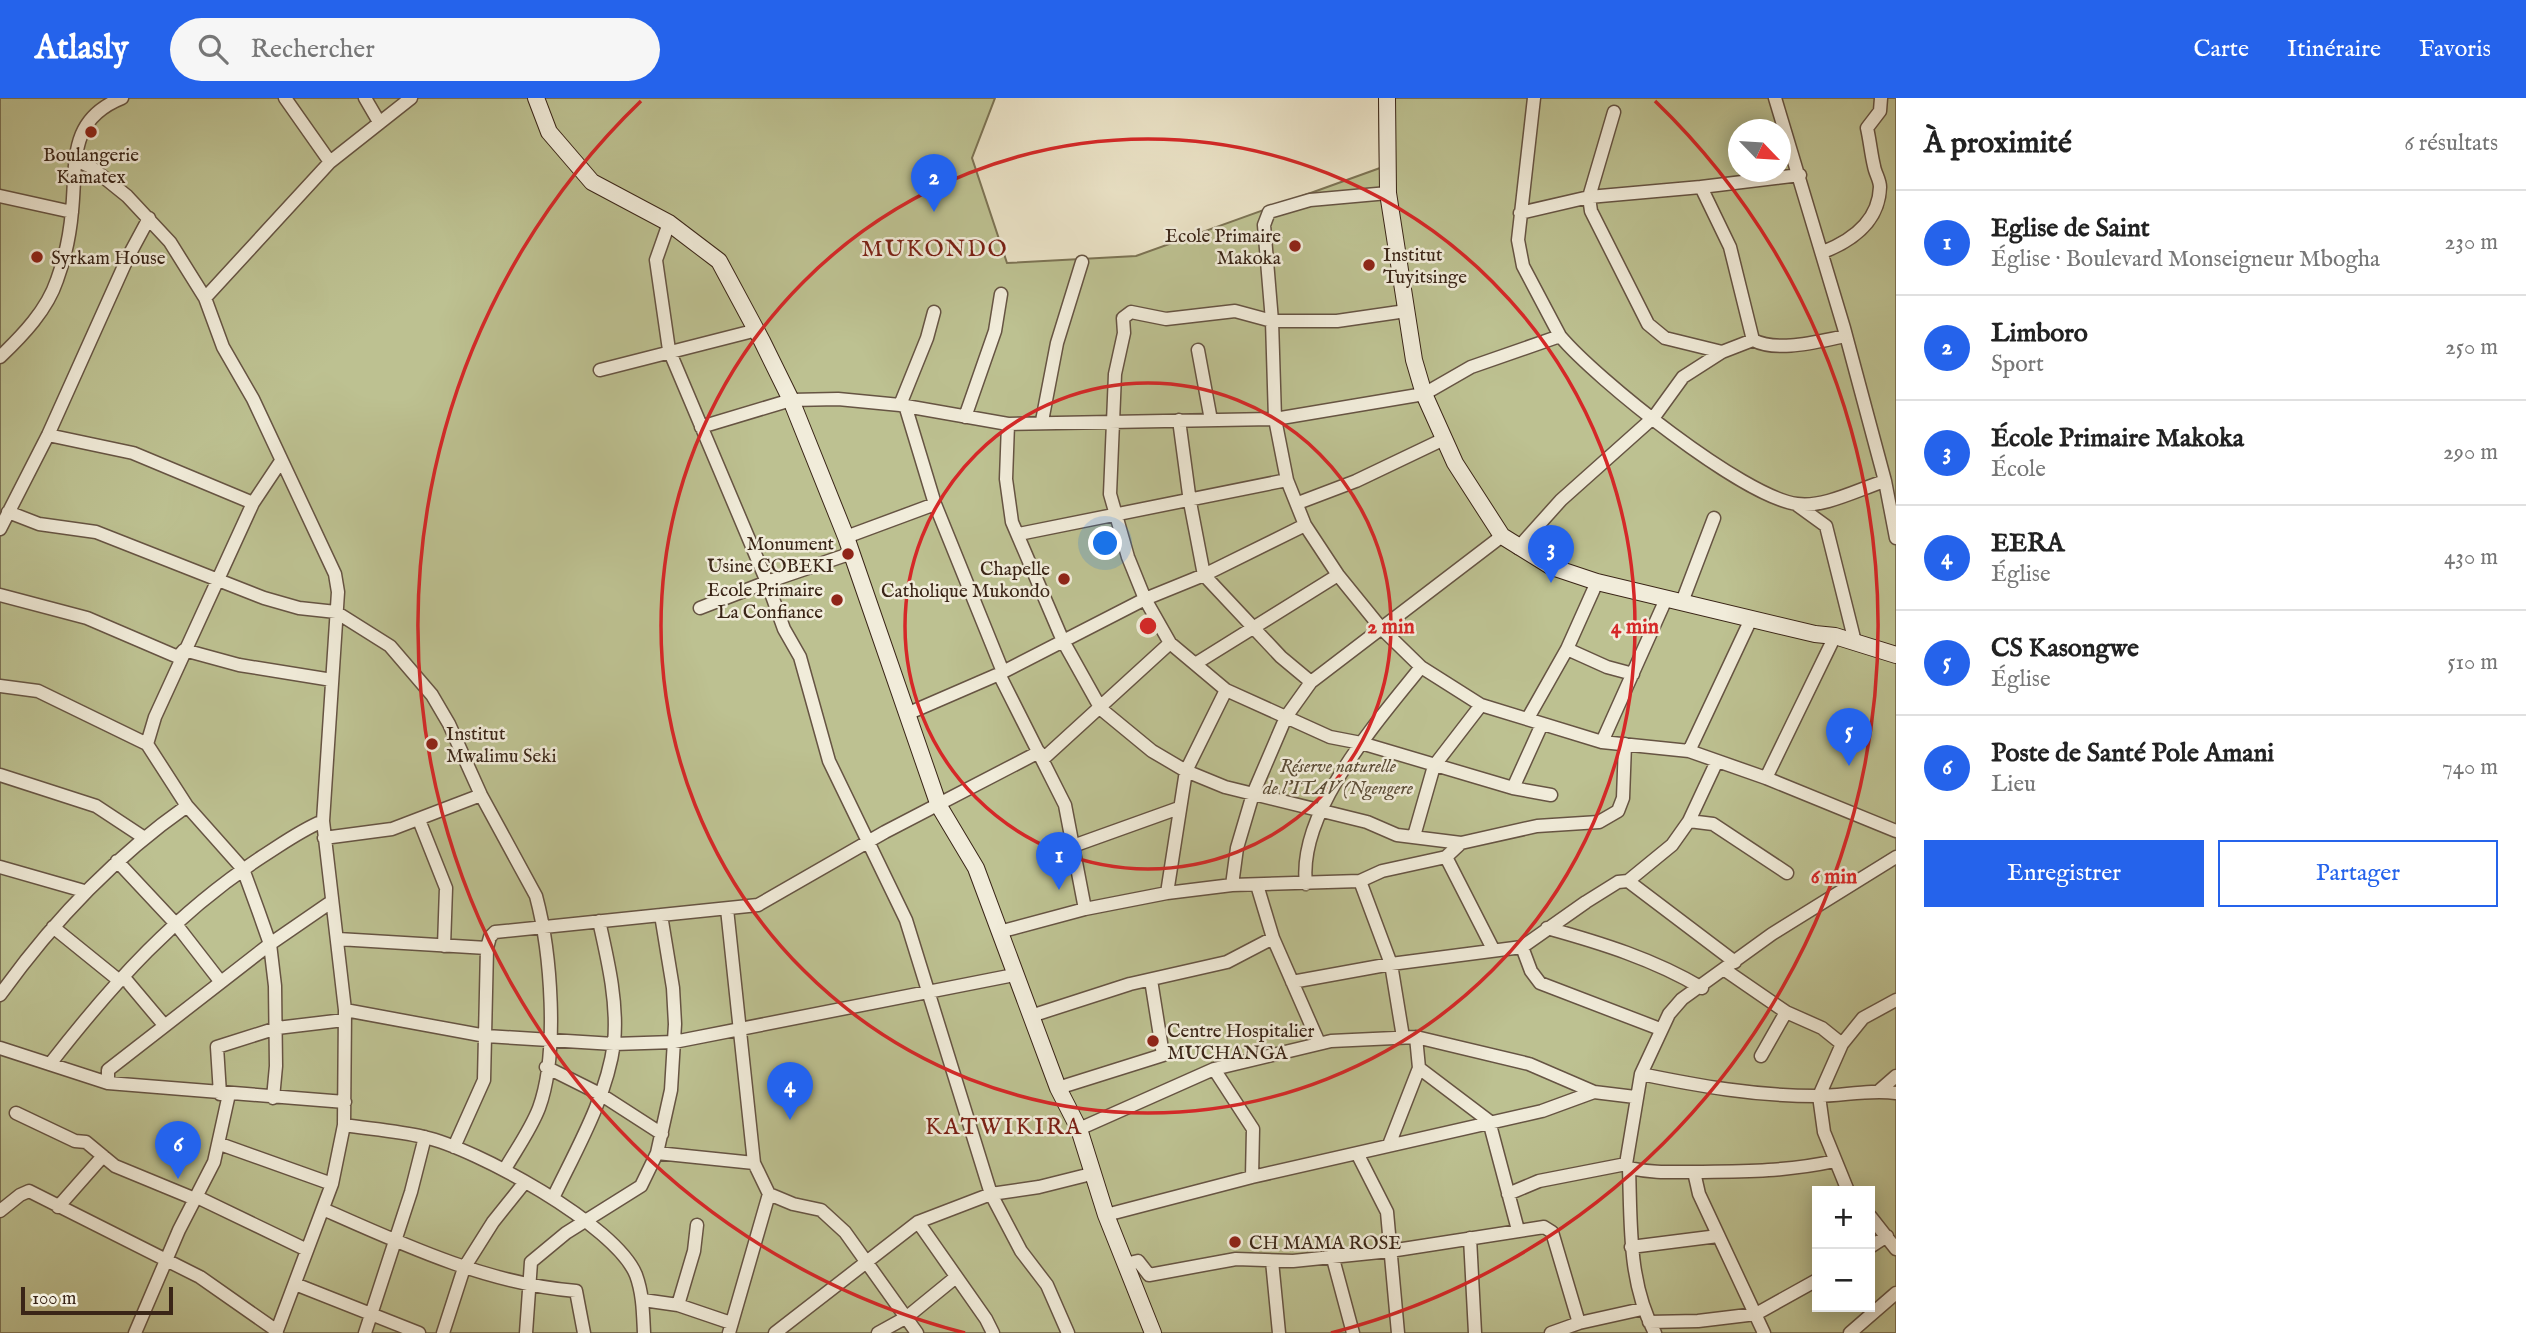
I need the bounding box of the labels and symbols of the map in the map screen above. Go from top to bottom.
north arrow [1728,119,1791,182]
marker: Boulangerie Kamatex [83,124,99,140]
place label: Boulangerie Kamatex [43,144,139,190]
pin: 2 [911,154,957,212]
place label: Ecole Primaire Makoka [1165,225,1282,271]
district label: MUKONDO [861,235,1009,264]
marker: Ecole Primaire Makoka [1287,238,1303,254]
place label: Institut Tuyitsinge [1383,244,1467,290]
place label: Syrkam House [51,247,166,271]
marker: Syrkam House [29,249,45,265]
marker: Institut Tuyitsinge [1361,257,1377,273]
pin: 3 [1528,525,1574,583]
your location [1088,526,1122,560]
place label: Monument Usine COBEKI [707,533,834,579]
marker: Monument Usine COBEKI [840,546,856,562]
place label: Chapelle Catholique Mukondo [881,558,1050,604]
marker: Chapelle Catholique Mukondo [1056,571,1072,587]
place label: Ecole Primaire La Confiance [707,579,823,625]
marker: Ecole Primaire La Confiance [829,592,845,608]
centre of rings [1136,614,1160,638]
text: 2 min [1367,614,1415,641]
text: 4 min [1611,614,1659,641]
pin: 5 [1826,708,1872,766]
place label: Institut Mwalimu Seki [446,723,557,769]
marker: Institut Mwalimu Seki [424,736,440,752]
park label: Réserve naturelle de l'ITAV (Ngengere [1262,755,1414,801]
pin: 1 [1036,832,1082,890]
text: 6 min [1811,864,1857,891]
place label: Centre Hospitalier MUCHANGA [1167,1020,1315,1066]
marker: Centre Hospitalier MUCHANGA [1145,1033,1161,1049]
pin: 4 [767,1062,813,1120]
district label: KATWIKIRA [925,1113,1083,1142]
pin: 6 [155,1121,201,1179]
place label: CH MAMA ROSE [1249,1232,1401,1256]
marker: CH MAMA ROSE [1227,1234,1243,1250]
scale bar [21,1284,173,1316]

